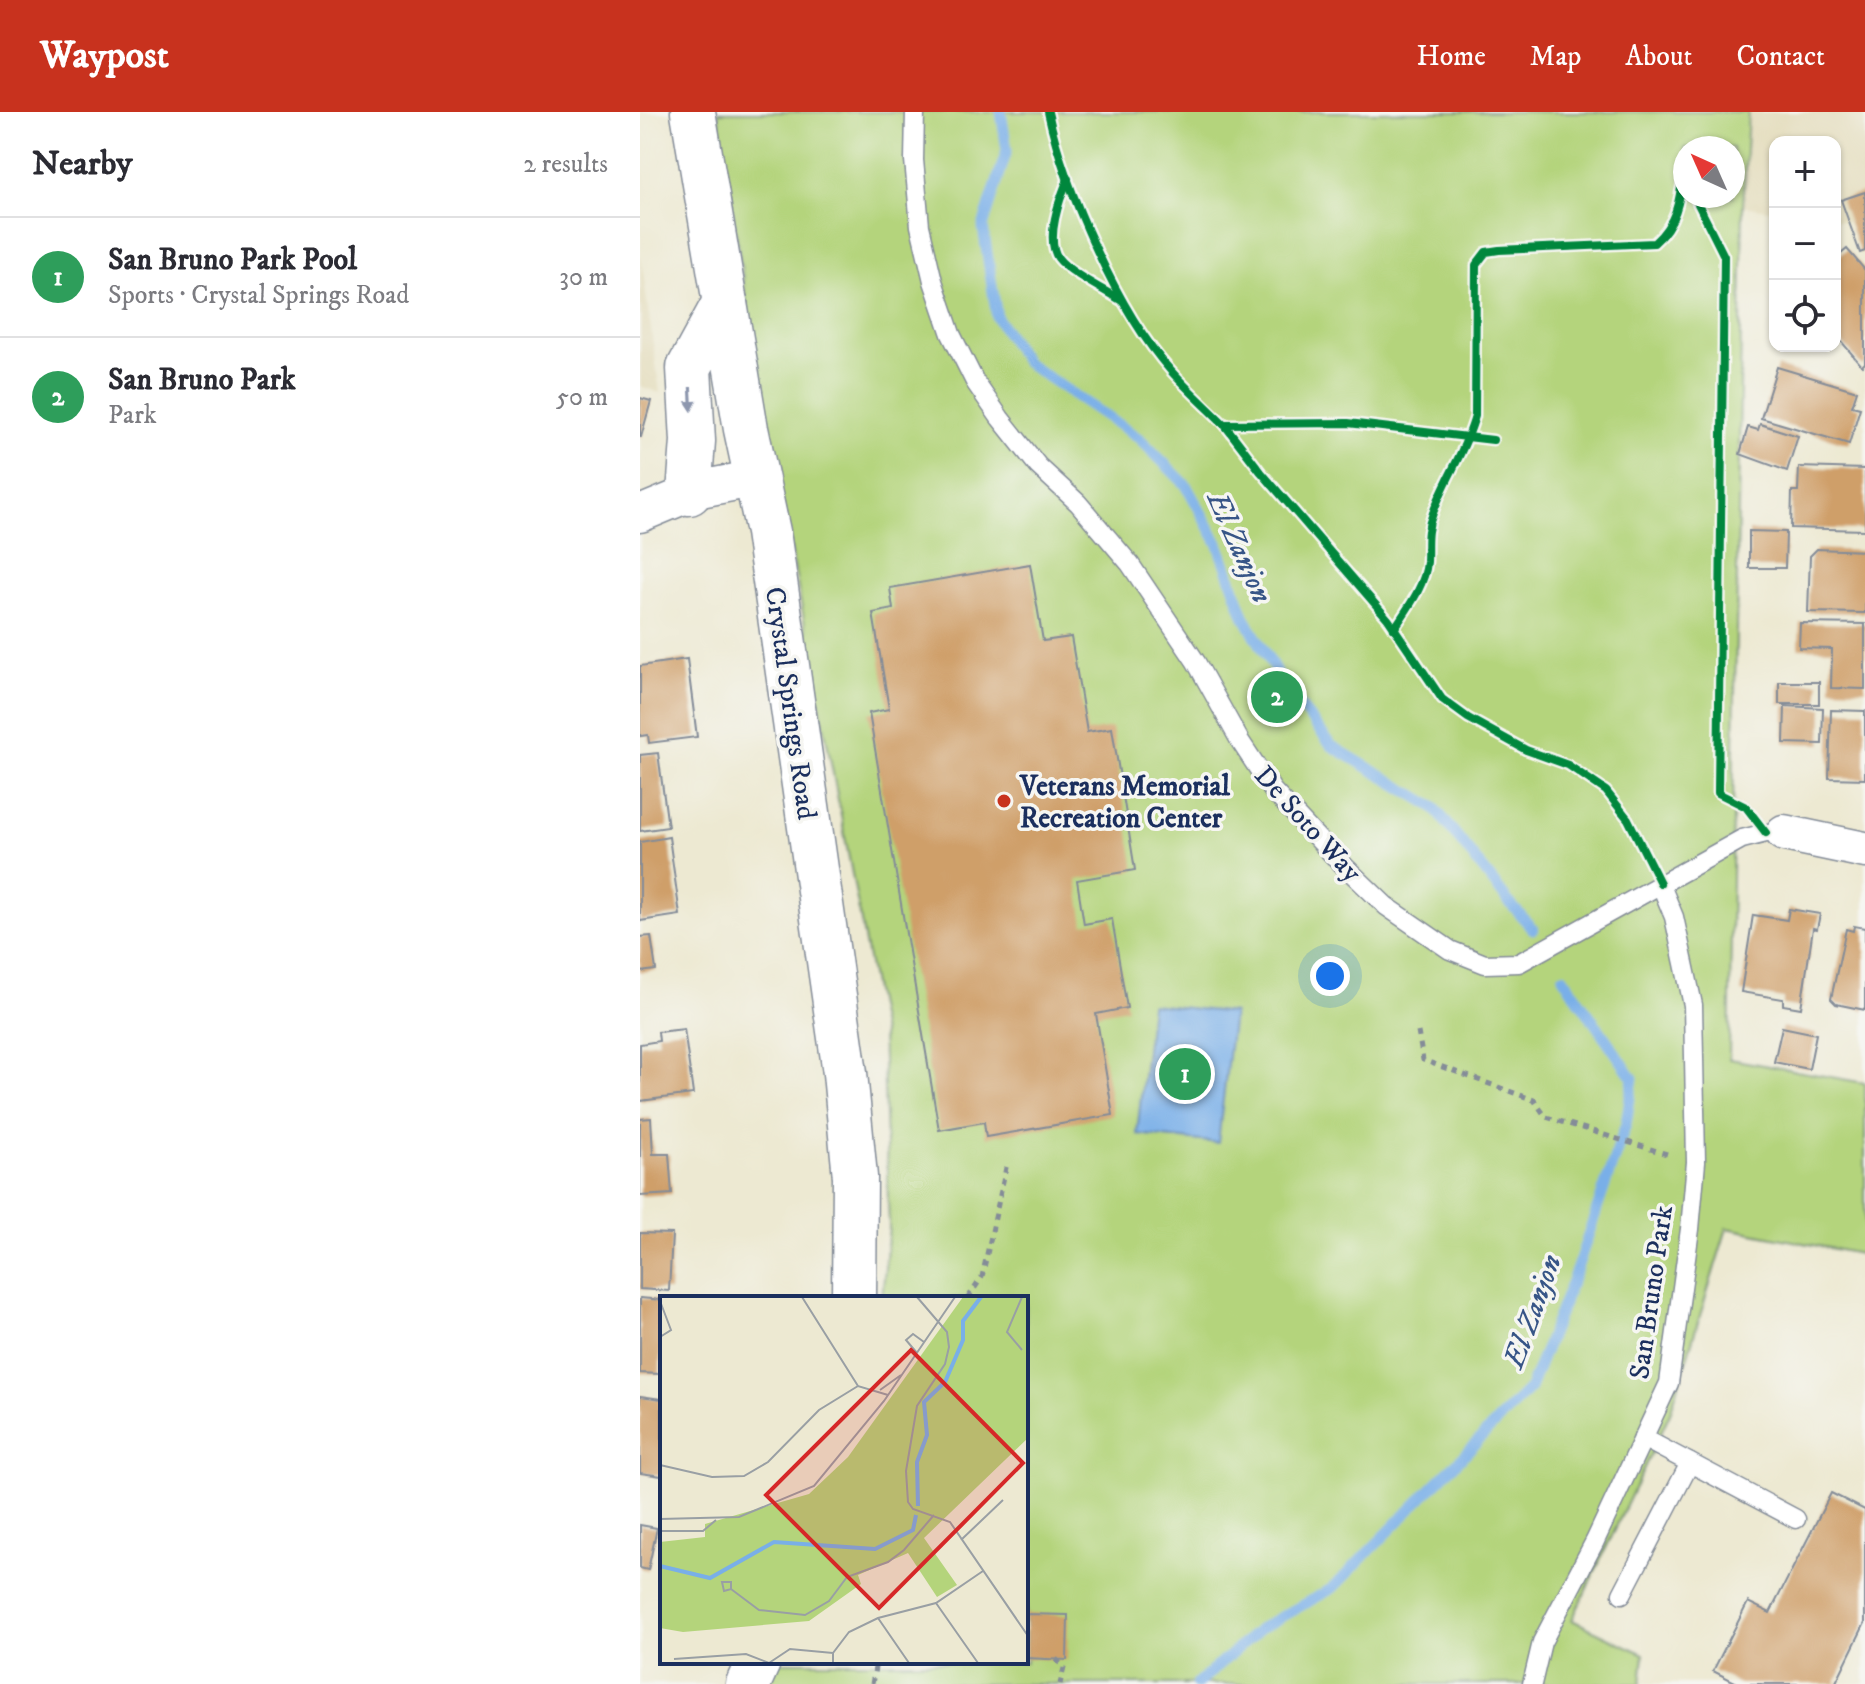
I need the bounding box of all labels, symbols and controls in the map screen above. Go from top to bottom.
text: Waypost [40,32,169,80]
text: Home [1417,39,1486,74]
text: Map [1530,39,1581,74]
text: About [1625,39,1692,74]
text: Contact [1736,39,1825,74]
north arrow [1673,136,1745,208]
map controls [1769,136,1841,352]
button: + [1769,136,1841,208]
text: Nearby [32,143,133,185]
text: 2 results [523,148,608,181]
button: − [1769,208,1841,280]
text: San Bruno Park Pool [108,242,357,279]
text: 1 [53,261,63,294]
text: 30 m [559,261,608,294]
text: Sports · Crystal Springs Road [108,279,409,312]
button: locate [1769,280,1841,352]
text: San Bruno Park [108,362,296,399]
text: 2 [52,381,64,414]
text: 50 m [556,381,608,414]
one-way arrow [684,387,697,412]
text: Park [108,399,157,432]
water label: El Zanjon [1197,484,1280,609]
street label: Crystal Springs Road [757,585,824,822]
pin: 2 [1251,667,1303,727]
street label: De Soto Way [1247,759,1370,890]
place label: Veterans Memorial Recreation Center [1019,769,1230,836]
marker: Veterans Memorial Recreation Center [995,792,1013,810]
your location [1310,956,1350,996]
pin: 1 [1159,1044,1211,1104]
street label: San Bruno Park [1622,1203,1681,1381]
water label: El Zanjon [1495,1250,1571,1375]
inset map [660,1296,1028,1664]

